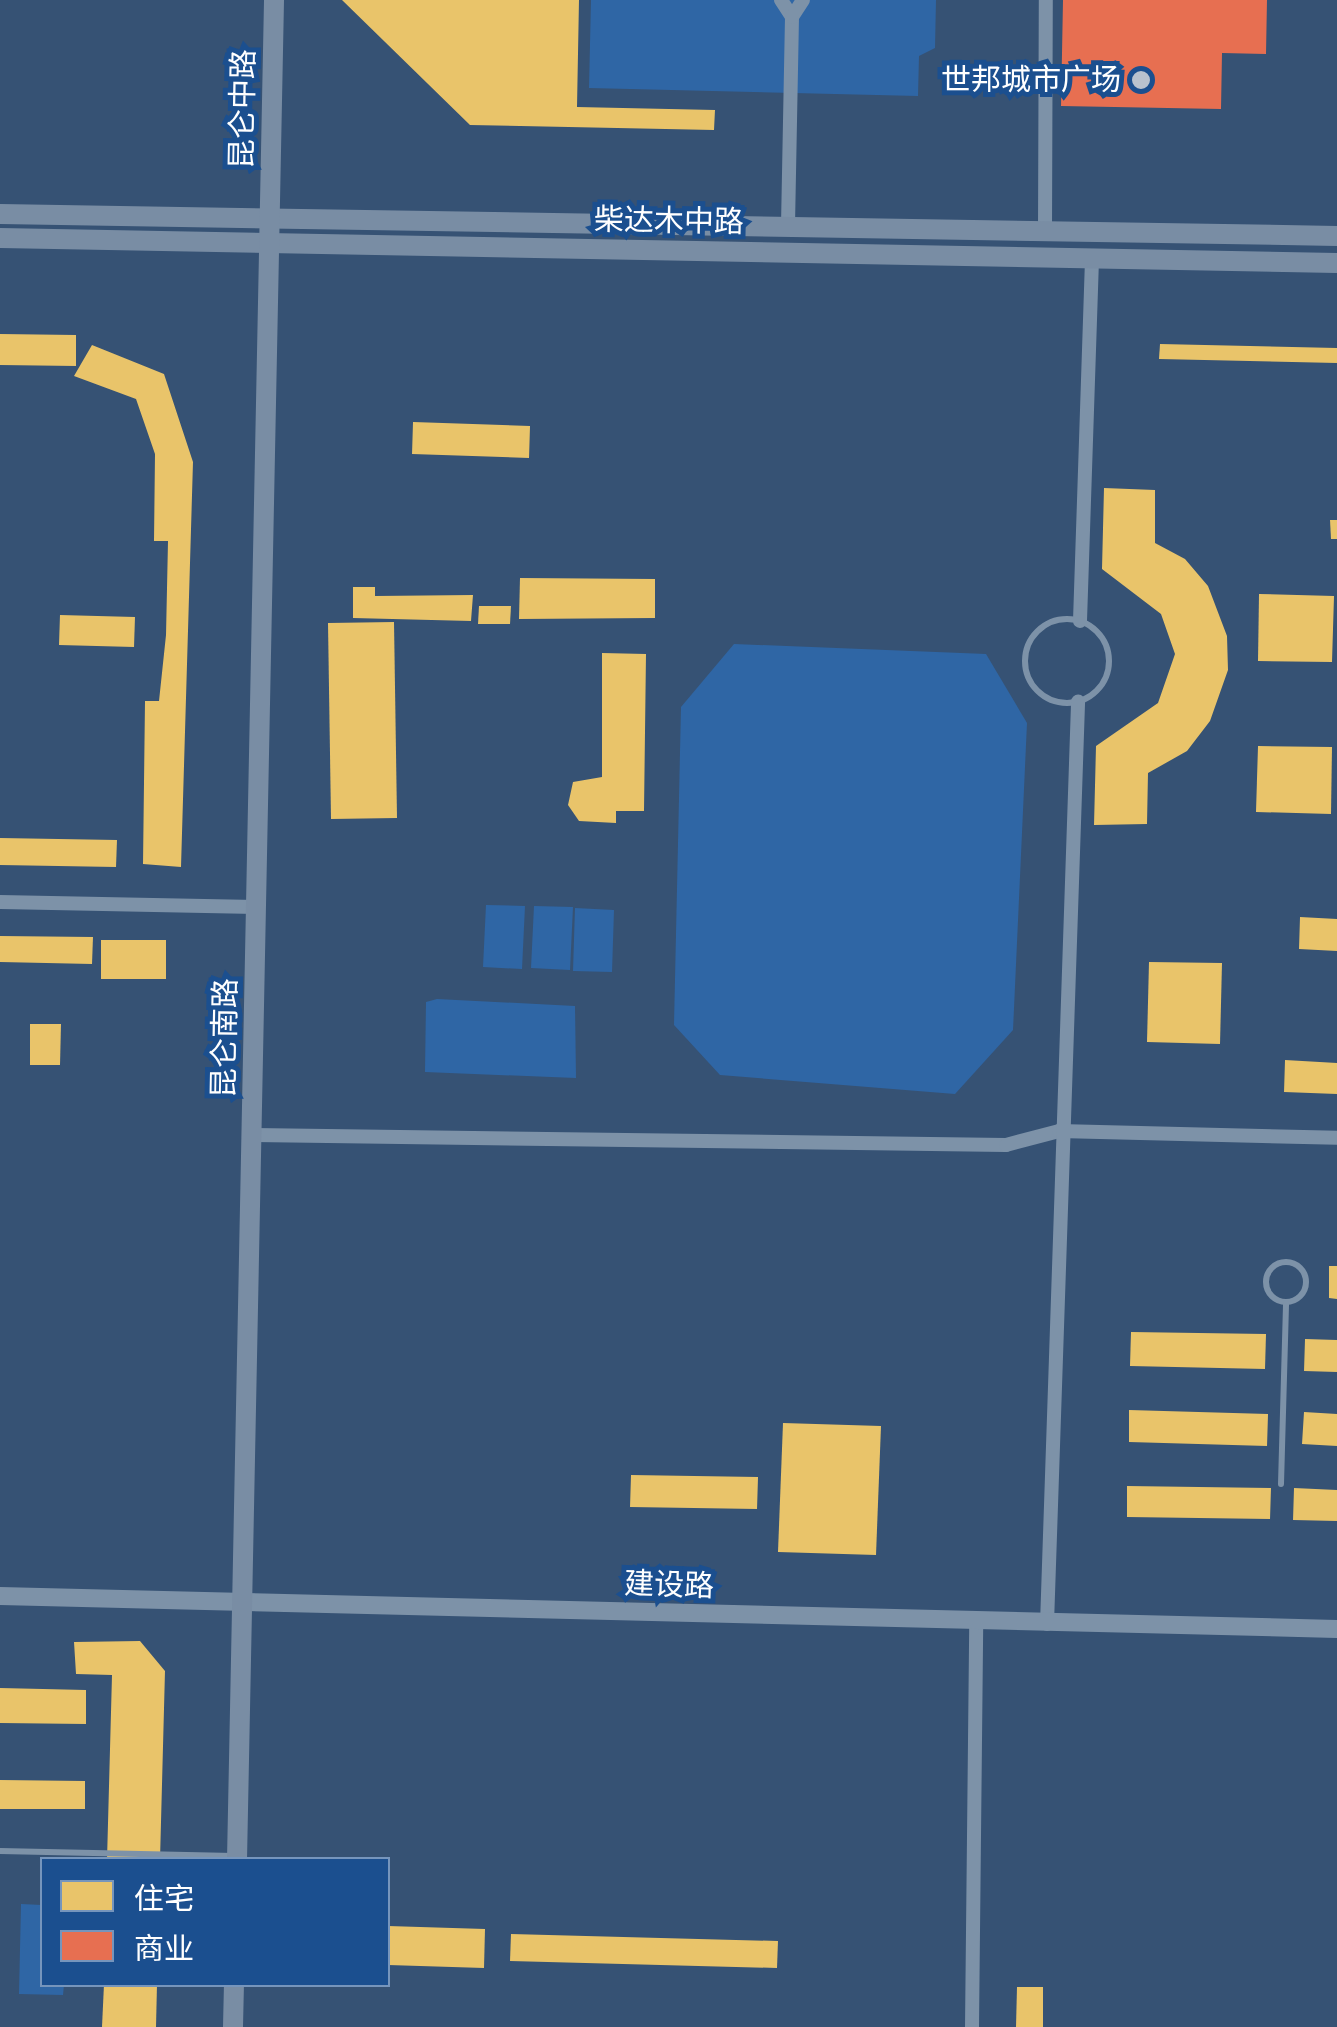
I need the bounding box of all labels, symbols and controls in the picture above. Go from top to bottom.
street label: 昆仑中路 [224,49,262,169]
place label: 世邦城市广场 [941,62,1121,98]
marker: 世邦城市广场 [1130,69,1152,91]
street label: 柴达木中路 [594,202,744,240]
street label: 昆仑南路 [206,978,244,1098]
street label: 建设路 [623,1565,715,1605]
legend [40,1857,390,1987]
text: 住宅 [134,1881,194,1917]
text: 商业 [134,1931,194,1967]

